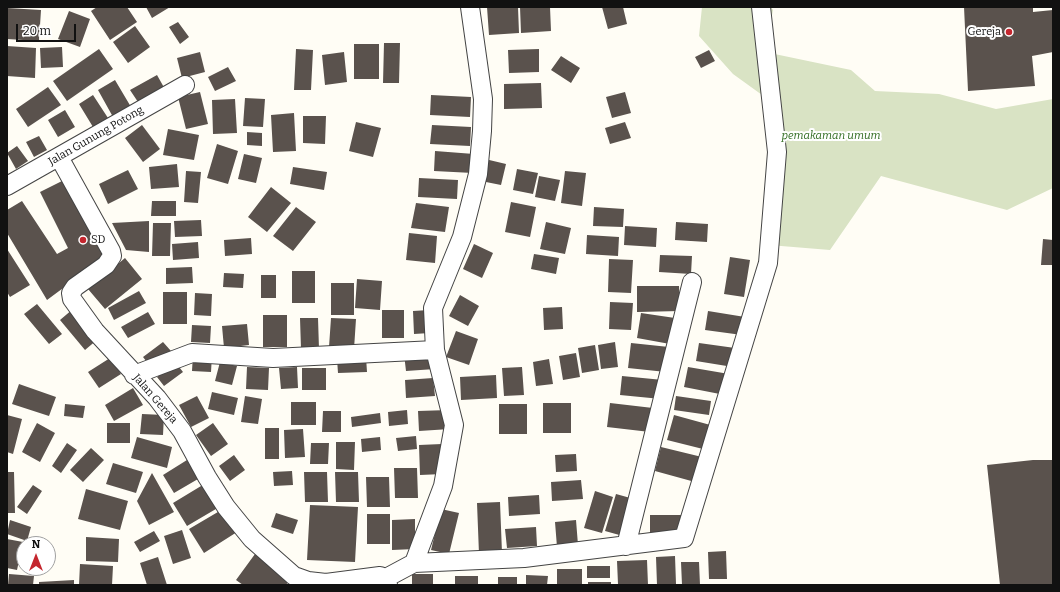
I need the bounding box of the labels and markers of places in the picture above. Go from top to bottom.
place label: Gereja [967,25,1001,39]
marker: Gereja [1004,27,1014,37]
place label: SD [91,233,105,247]
marker: SD [78,235,88,245]

